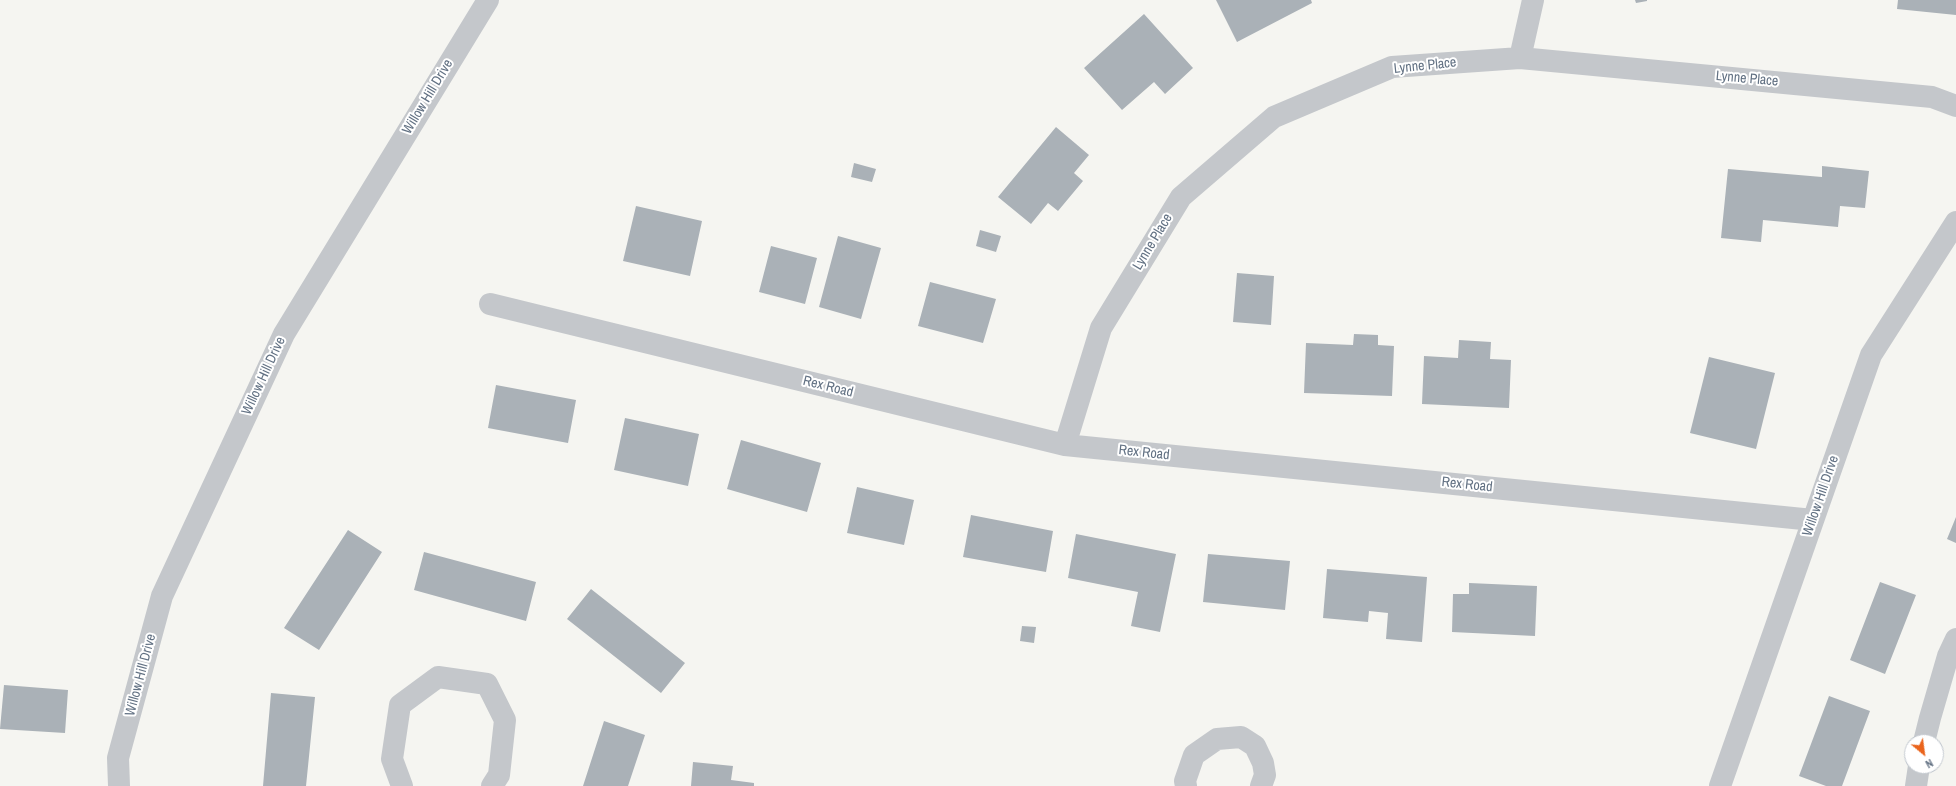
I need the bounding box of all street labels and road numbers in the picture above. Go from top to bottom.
street label: Lynne Place [1393,54,1457,78]
street label: Willow Hill Drive [399,57,457,137]
street label: Lynne Place [1715,68,1779,90]
street label: Lynne Place [1130,211,1176,273]
street label: Willow Hill Drive [239,334,289,418]
street label: Rex Road [801,373,855,401]
street label: Rex Road [1118,442,1170,464]
street label: Willow Hill Drive [1799,453,1843,539]
street label: Rex Road [1441,474,1493,496]
street label: Willow Hill Drive [122,632,160,718]

